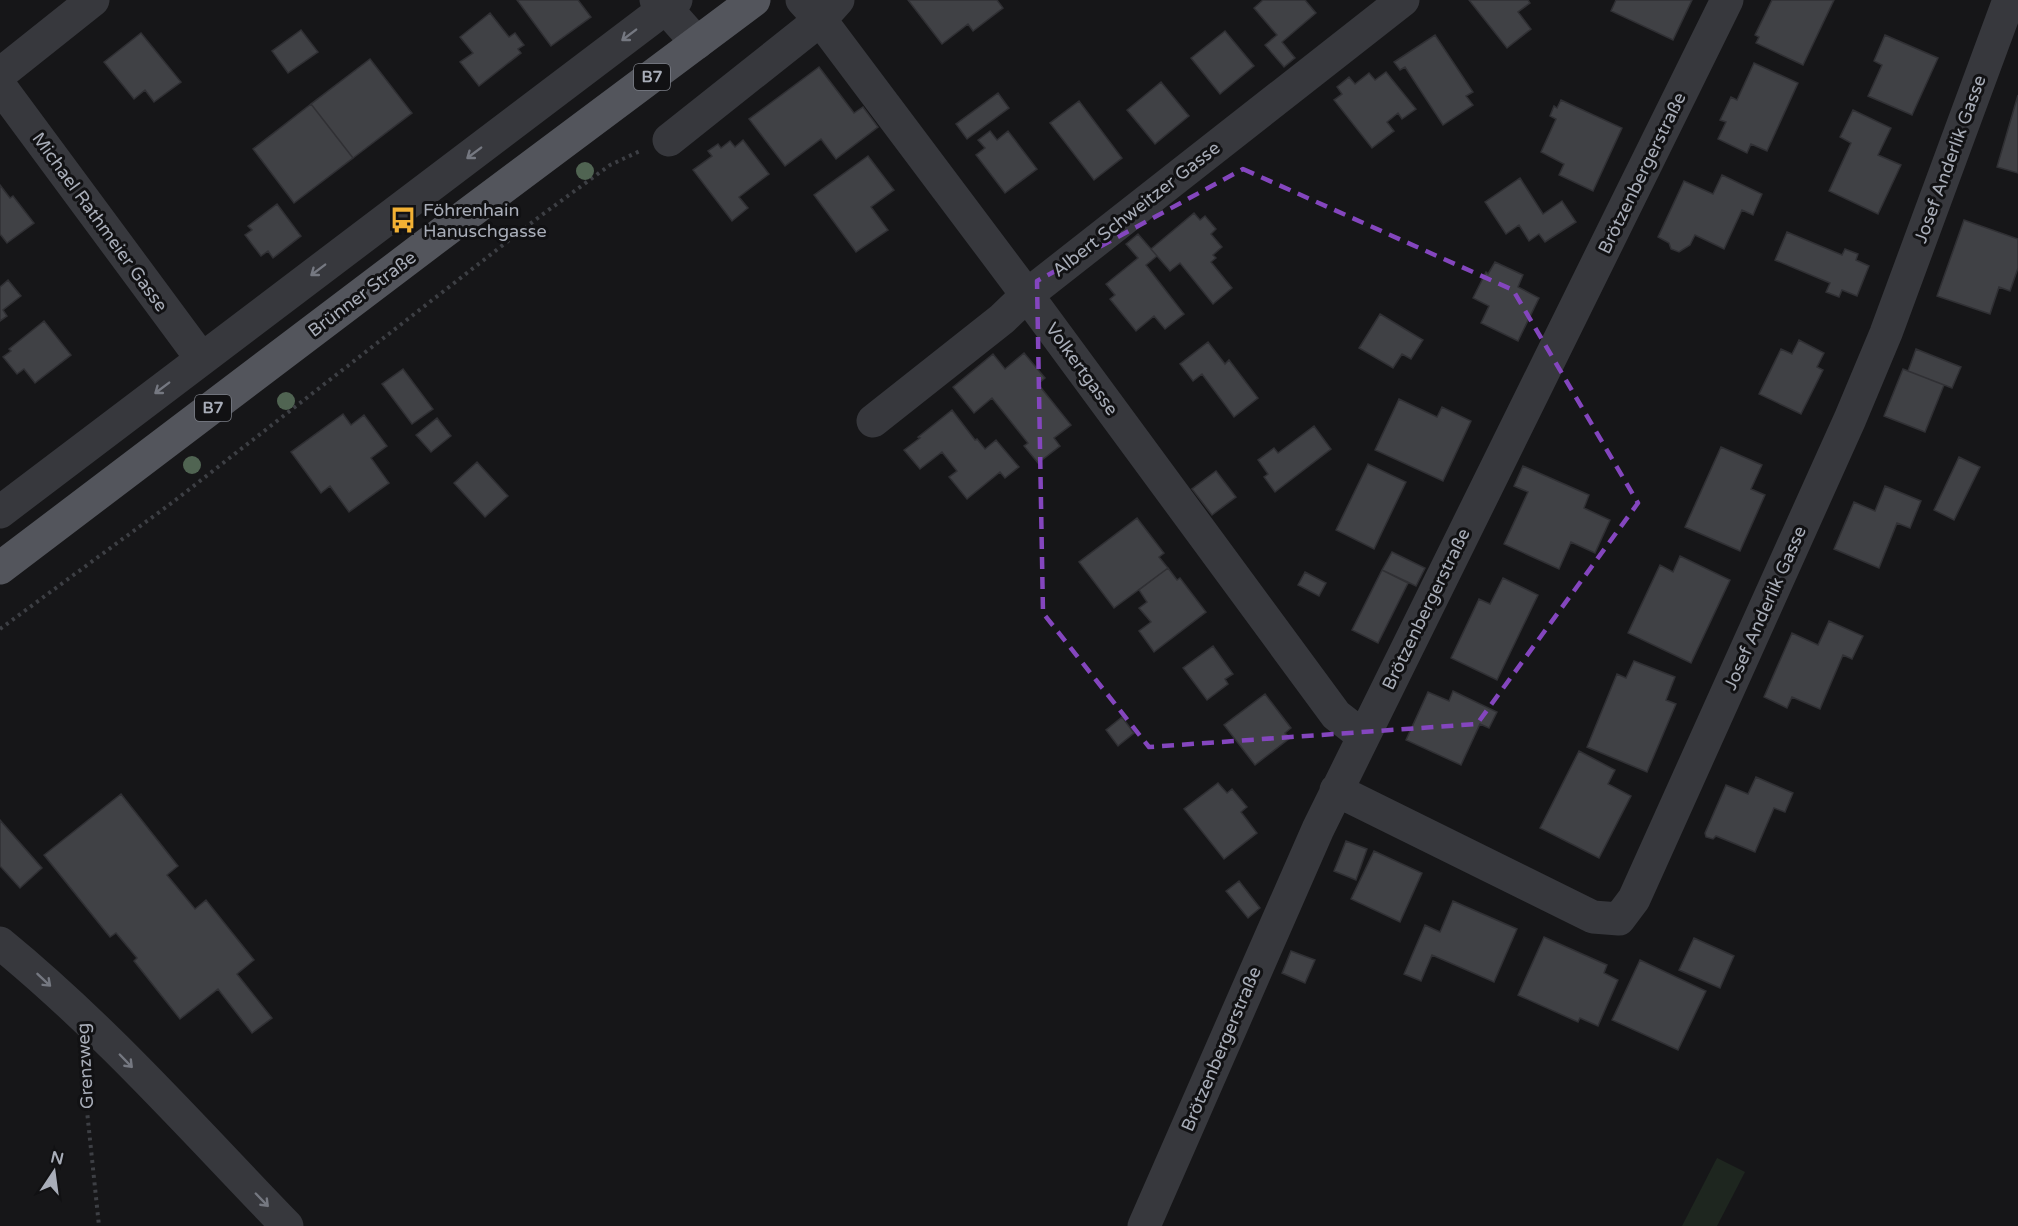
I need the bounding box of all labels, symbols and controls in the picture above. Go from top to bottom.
one-way arrow [622,29,638,42]
road number: B7 [634,64,670,90]
street label: Josef Anderlik Gasse [1909,72,1991,246]
street label: Brötzenbergerstraße [1593,89,1691,257]
street label: Michael Rathmeier Gasse [27,128,173,316]
street label: Albert Schweitzer Gasse [1048,137,1224,281]
one-way arrow [466,146,482,159]
place label: Föhrenhain Hanuschgasse [423,199,547,242]
bus stop icon: Föhrenhain Hanuschgasse [388,205,418,235]
street label: Brünner Straße [304,246,420,342]
one-way arrow [310,263,326,276]
street label: Volkertgasse [1041,318,1123,420]
one-way arrow [155,381,171,394]
road number: B7 [195,395,231,421]
street label: Josef Anderlik Gasse [1719,523,1811,693]
street label: Brötzenbergerstraße [1377,525,1475,693]
street label: Brötzenbergerstraße [1176,963,1266,1135]
one-way arrow [36,973,51,987]
street label: Grenzweg [72,1022,98,1110]
one-way arrow [119,1053,134,1068]
north arrow [24,1142,84,1202]
text: N [49,1147,66,1170]
one-way arrow [255,1193,270,1208]

